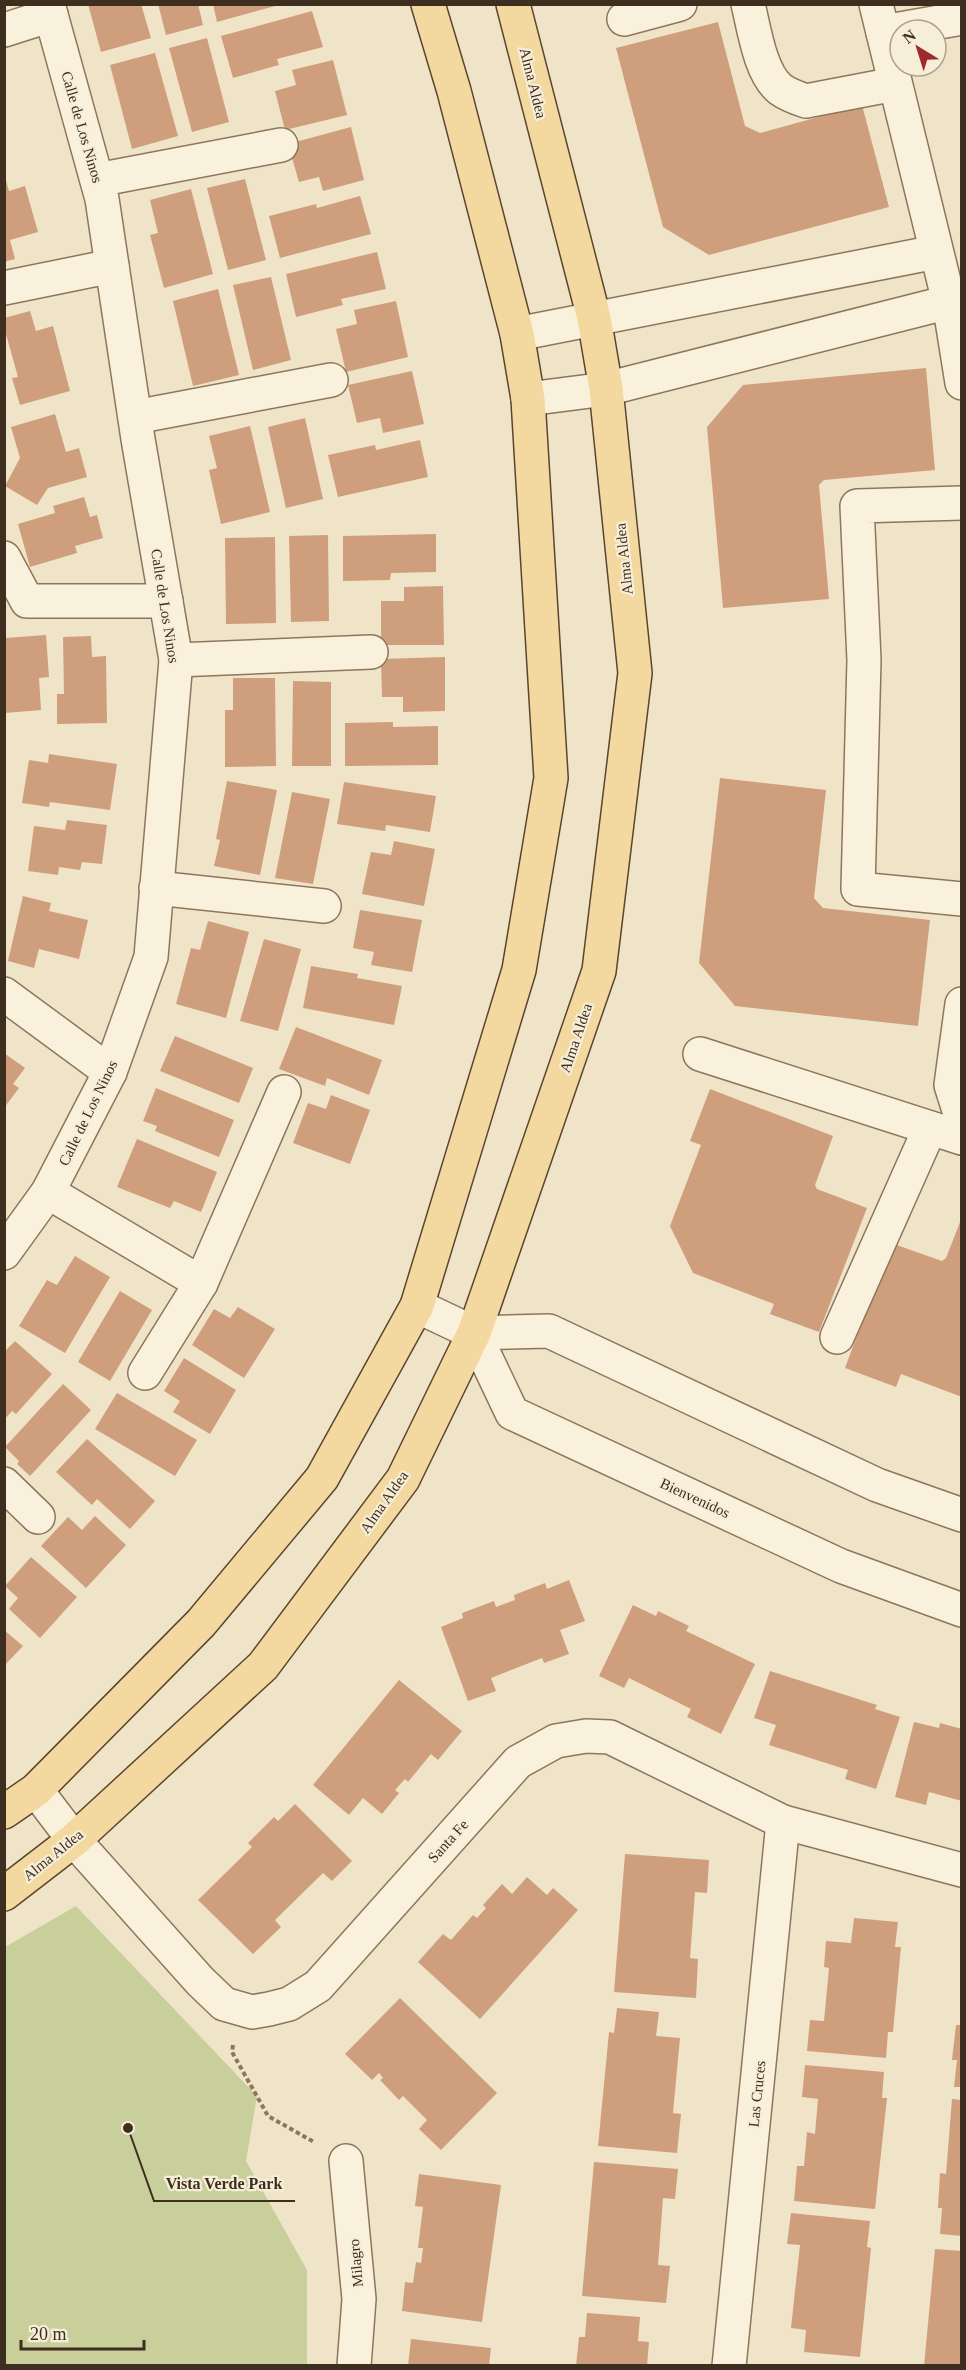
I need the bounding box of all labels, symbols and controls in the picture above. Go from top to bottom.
north arrow [888,18,948,78]
text: N [899,26,919,47]
street label: Alma Aldea [517,46,550,120]
street label: Calle de Los Ninos [58,69,106,185]
street label: Alma Aldea [612,522,636,596]
street label: Calle de Los Ninos [148,548,182,664]
street label: Alma Aldea [557,1001,595,1075]
street label: Calle de Los Ninos [56,1057,121,1168]
street label: Alma Aldea [357,1468,411,1536]
street label: Bienvenidos [658,1475,733,1521]
street label: Santa Fe [425,1816,472,1866]
street label: Alma Aldea [20,1826,86,1884]
street label: Las Cruces [746,2060,768,2128]
callout: Vista Verde Park [154,2167,295,2201]
text: Vista Verde Park [166,2175,282,2192]
street label: Milagro [346,2238,366,2288]
scale bar [21,2313,144,2351]
text: 20 m [30,2324,67,2344]

